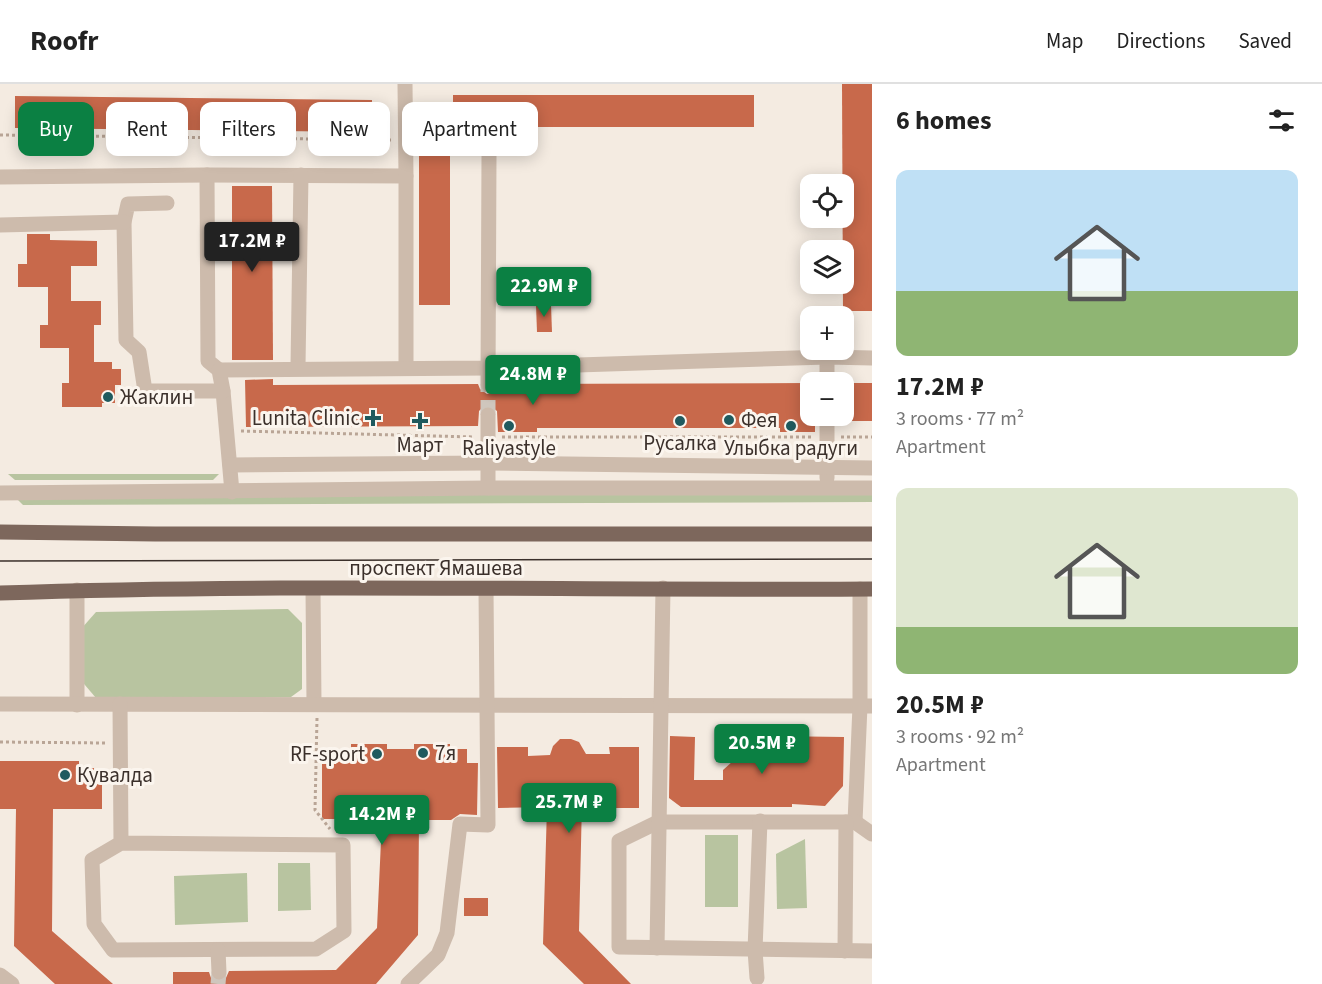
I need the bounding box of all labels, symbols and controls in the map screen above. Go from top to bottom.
text: Roofr [30,21,99,61]
text: Map [1046,26,1084,56]
text: Directions [1117,26,1205,56]
text: Saved [1238,26,1292,56]
chip: Buy [18,102,94,156]
chip: Rent [106,102,188,156]
chip: Filters [200,102,296,156]
chip: New [308,102,390,156]
chip: Apartment [402,102,538,156]
text: 6 homes [896,102,991,139]
icon: filters [1265,104,1298,137]
map controls [800,174,854,426]
button: locate [800,174,854,228]
icon: home [1043,209,1151,317]
pin: 17.2M ₽ [197,222,307,273]
text: 17.2M ₽ [218,227,286,255]
button: layers [800,240,854,294]
pin: 22.9M ₽ [489,267,599,318]
text: 22.9M ₽ [510,272,578,300]
button: + [800,306,854,360]
pin: 24.8M ₽ [478,355,588,406]
text: 24.8M ₽ [499,360,567,388]
text: 17.2M ₽ [896,368,984,405]
button: − [800,372,854,426]
place label: Жаклин [120,382,193,412]
marker: Жаклин [101,390,115,404]
place label: Lunita Clinic [252,403,360,433]
place label: Фея [741,405,778,435]
text: 3 rooms · 77 m² [896,405,1024,433]
marker: Lunita Clinic [364,409,382,427]
marker: Март [411,412,429,430]
marker: Фея [722,413,736,427]
marker: Русалка [673,414,687,428]
marker: Raliyastyle [502,419,516,433]
marker: Улыбка радуги [784,419,798,433]
place label: Русалка [643,428,717,458]
place label: Март [397,430,444,460]
place label: Raliyastyle [462,433,556,463]
place label: Улыбка радуги [724,433,858,463]
text: Apartment [896,433,986,461]
icon: home [1043,527,1151,635]
street label: проспект Ямашева [349,553,523,583]
text: 20.5M ₽ [896,686,984,723]
text: 3 rooms · 92 m² [896,723,1024,751]
pin: 20.5M ₽ [707,724,817,775]
text: 20.5M ₽ [728,729,796,757]
place label: 7я [435,738,456,768]
place label: RF-sport [290,739,365,769]
marker: 7я [416,746,430,760]
marker: RF-sport [370,747,384,761]
text: Apartment [896,751,986,779]
place label: Кувалда [77,760,153,790]
marker: Кувалда [58,768,72,782]
pin: 25.7M ₽ [514,783,624,834]
text: 25.7M ₽ [535,788,603,816]
pin: 14.2M ₽ [327,795,437,846]
text: 14.2M ₽ [348,800,416,828]

